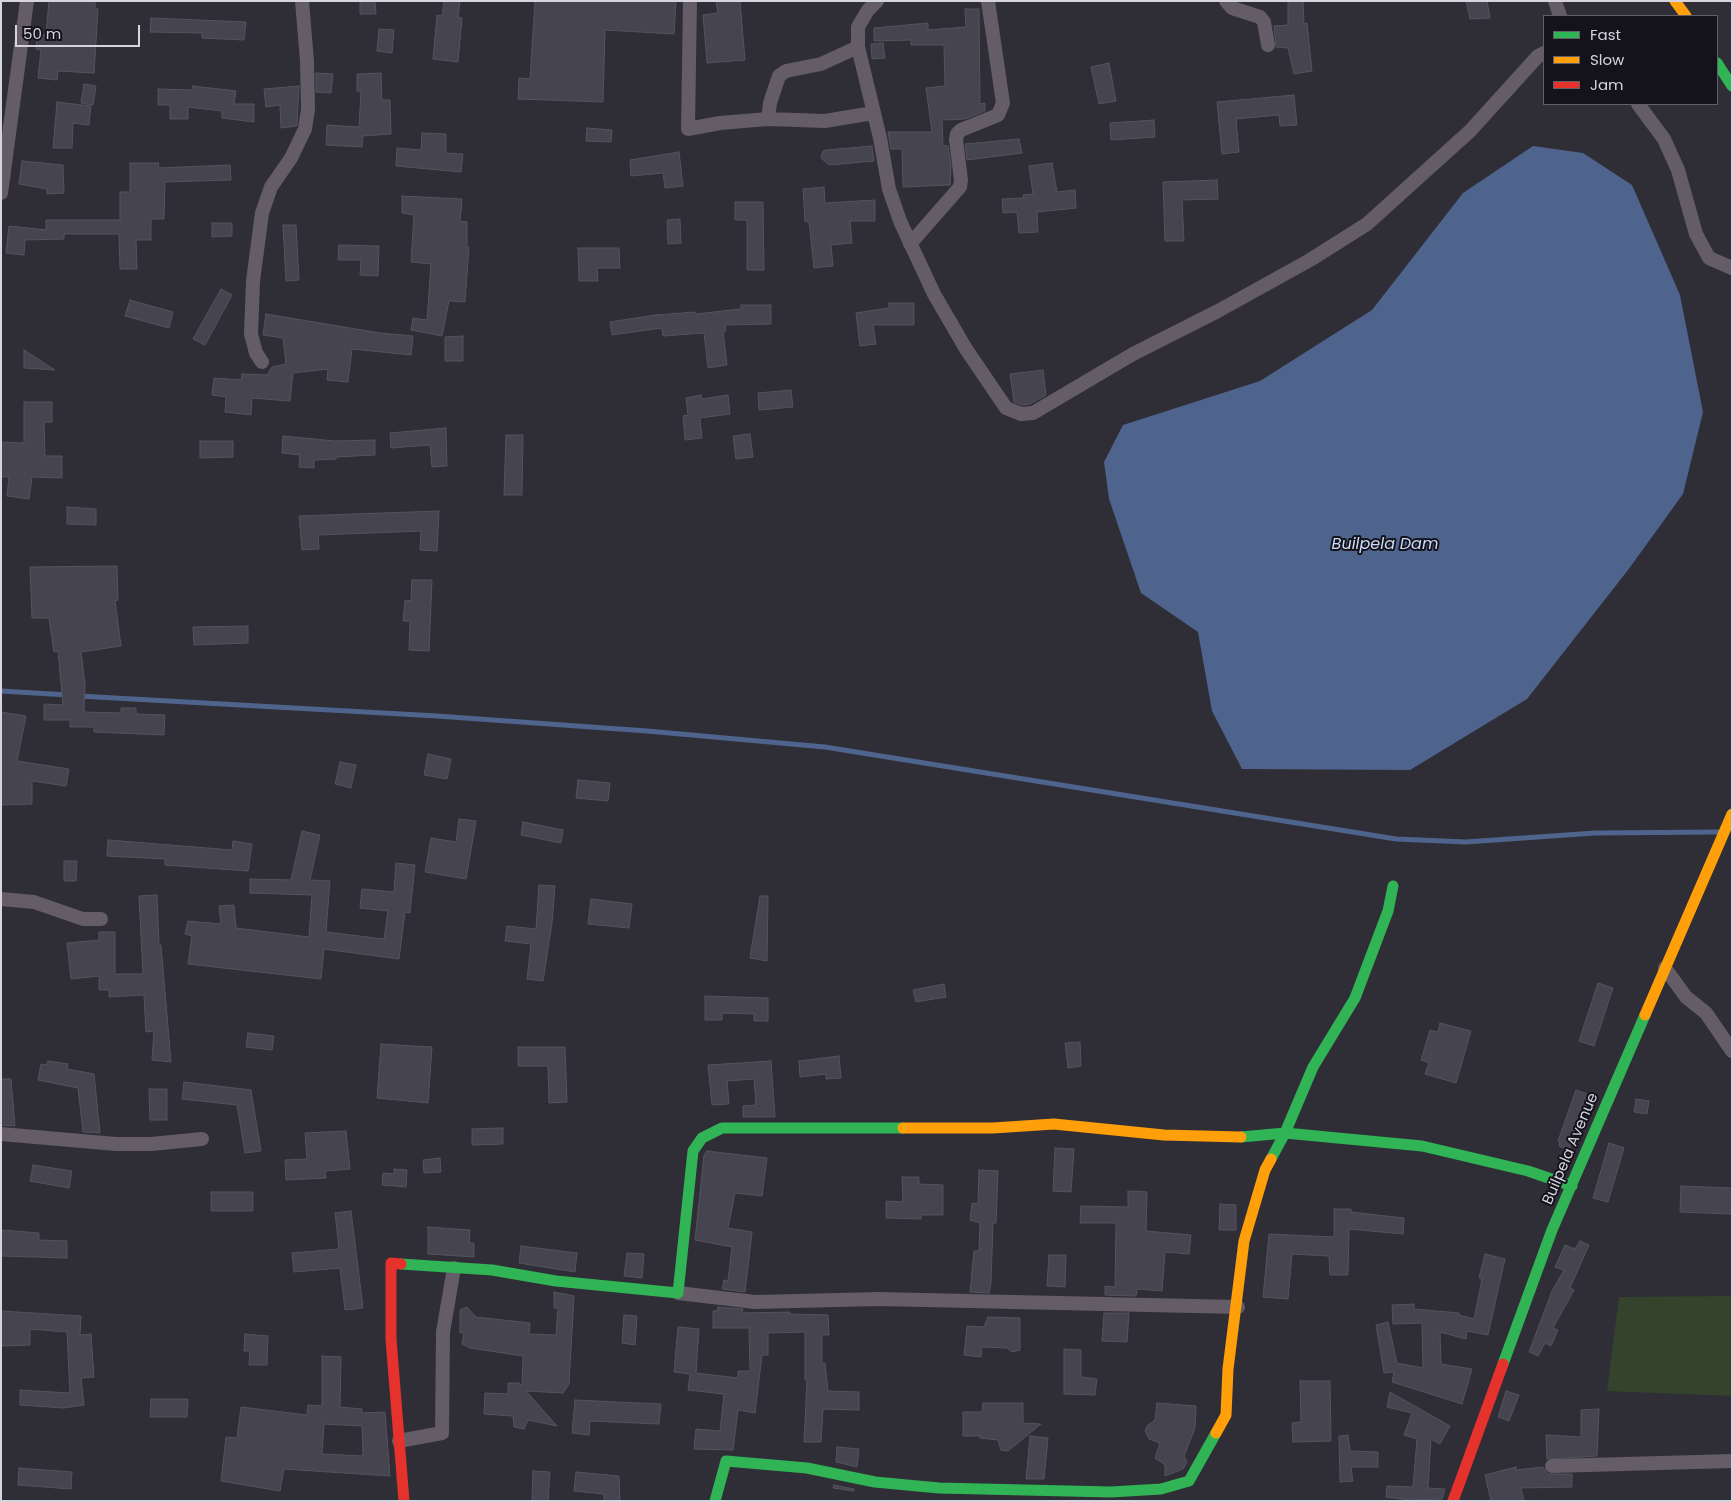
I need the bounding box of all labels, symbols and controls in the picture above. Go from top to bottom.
scale bar [18,15,142,47]
legend [1543,15,1718,105]
text: 50 m [23,23,61,44]
text: Fast [1590,24,1621,45]
text: Slow [1590,49,1624,70]
text: Jam [1590,74,1624,95]
water label: Builpela Dam [1332,535,1438,555]
street label: Builpela Avenue [1539,1090,1603,1208]

